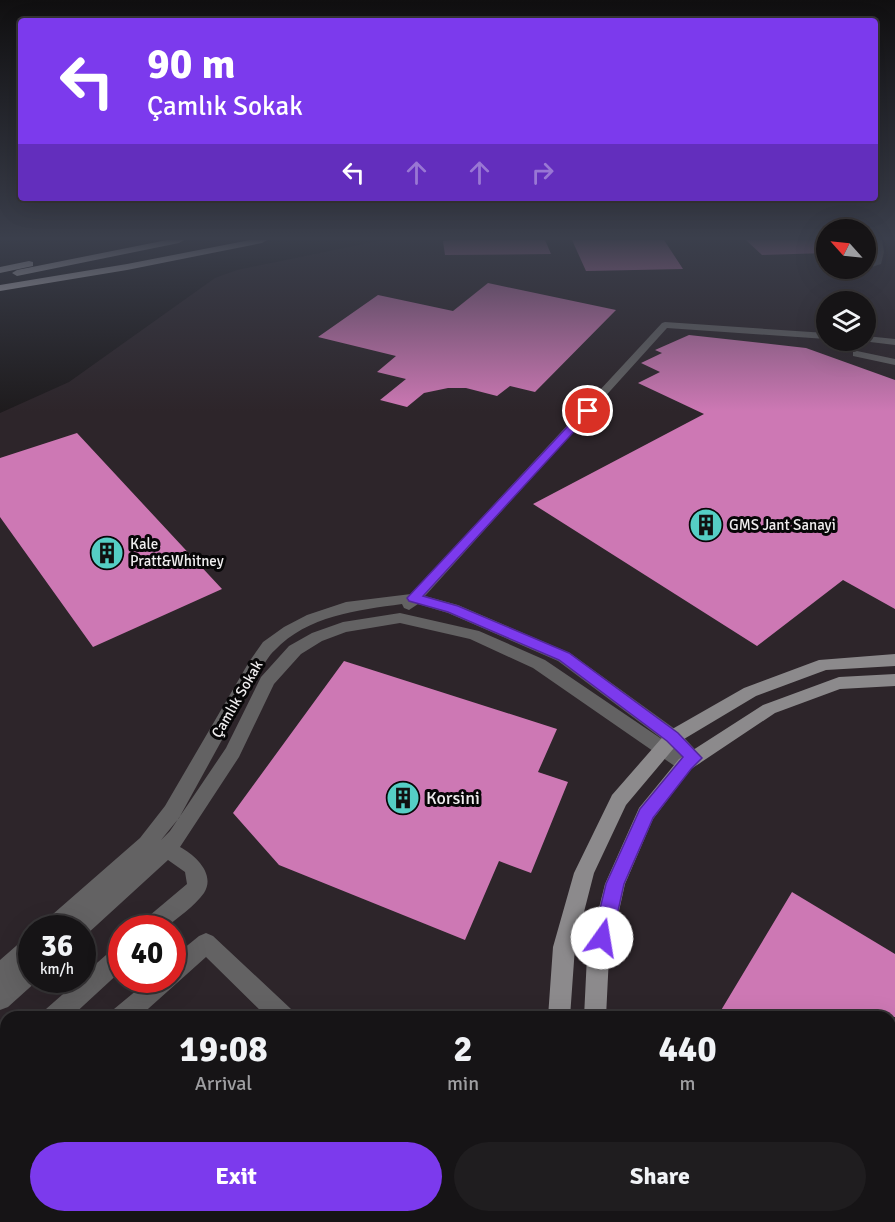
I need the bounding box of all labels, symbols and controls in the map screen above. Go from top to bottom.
text: 90 m [147,39,236,90]
icon: left [48,42,126,120]
text: Çamlık Sokak [147,90,303,123]
icon: left [337,156,370,189]
icon: ahead [400,156,433,189]
icon: ahead [463,156,496,189]
icon: right [526,156,559,189]
north arrow [816,219,876,279]
map controls [816,219,876,351]
button: layers [816,291,876,351]
pin [562,385,613,436]
icon: arrive [571,394,604,427]
building icon: GMS Jant Sanayi [688,507,724,543]
place label: GMS Jant Sanayi [729,516,836,534]
building icon: Kale Pratt&Whitney [89,535,125,571]
place label: Kale Pratt&Whitney [130,535,224,570]
street label: Çamlık Sokak [208,657,267,741]
building icon: Korsini [385,780,421,816]
place label: Korsini [426,787,480,809]
position arrow [570,906,634,970]
speed limit sign: 40 [108,915,186,993]
text: 36 [41,928,73,965]
text: km/h [40,960,74,978]
text: 19:08 [179,1027,268,1072]
text: 2 [453,1027,473,1072]
text: 440 [658,1027,717,1072]
text: Arrival [195,1071,252,1096]
text: min [447,1071,479,1096]
text: m [680,1071,696,1096]
button: Exit [30,1142,442,1211]
button: Share [454,1142,866,1211]

